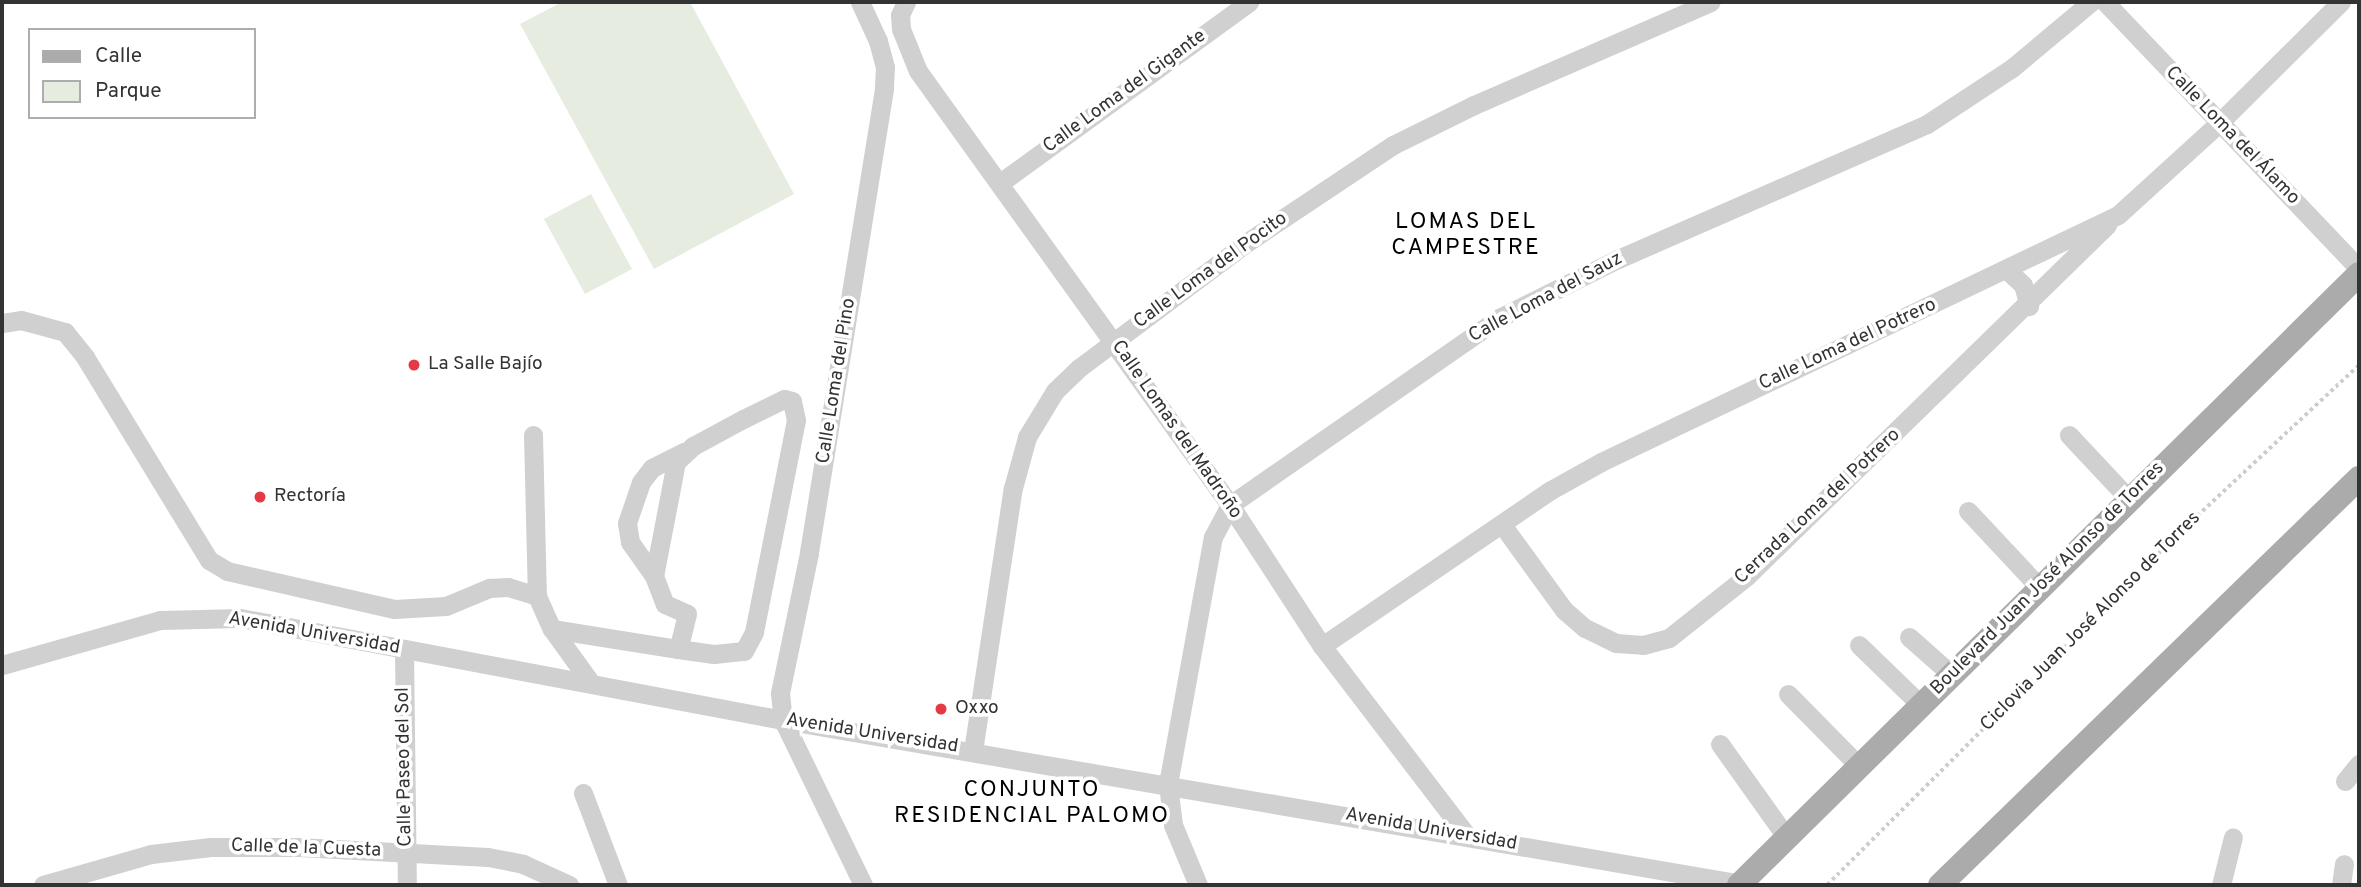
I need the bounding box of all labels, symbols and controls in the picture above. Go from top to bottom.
street label: Calle Loma del Gigante [1039,25,1211,159]
legend [28,28,256,119]
text: Calle [95,43,142,70]
street label: Calle Loma del Álamo [2160,62,2304,210]
text: Parque [95,78,162,105]
street label: Calle Loma del Pocito [1130,208,1292,334]
district label: LOMAS DEL CAMPESTRE [1392,209,1540,263]
street label: Calle Loma del Sauz [1465,248,1627,348]
street label: Calle Loma del Potrero [1756,294,1940,396]
street label: Calle Loma del Pino [813,297,861,465]
street label: Calle Lomas del Madroño [1106,336,1246,524]
place label: La Salle Bajío [428,354,543,376]
marker: La Salle Bajío [406,357,422,373]
street label: Cerrada Loma del Potrero [1730,424,1906,590]
street label: Boulevard Juan José Alonso de Torres [1926,457,2170,701]
place label: Rectoría [274,486,346,508]
marker: Rectoría [252,489,268,505]
street label: Ciclovia Juan José Alonso de Torres [1976,507,2206,737]
street label: Avenida Universidad [226,608,402,660]
street label: Calle Paseo del Sol [392,687,418,847]
place label: Oxxo [955,698,999,720]
marker: Oxxo [933,701,949,717]
street label: Avenida Universidad [784,709,960,759]
district label: CONJUNTO RESIDENCIAL PALOMO [896,777,1168,831]
street label: Avenida Universidad [1343,804,1519,856]
street label: Calle de la Cuesta [230,835,382,863]

